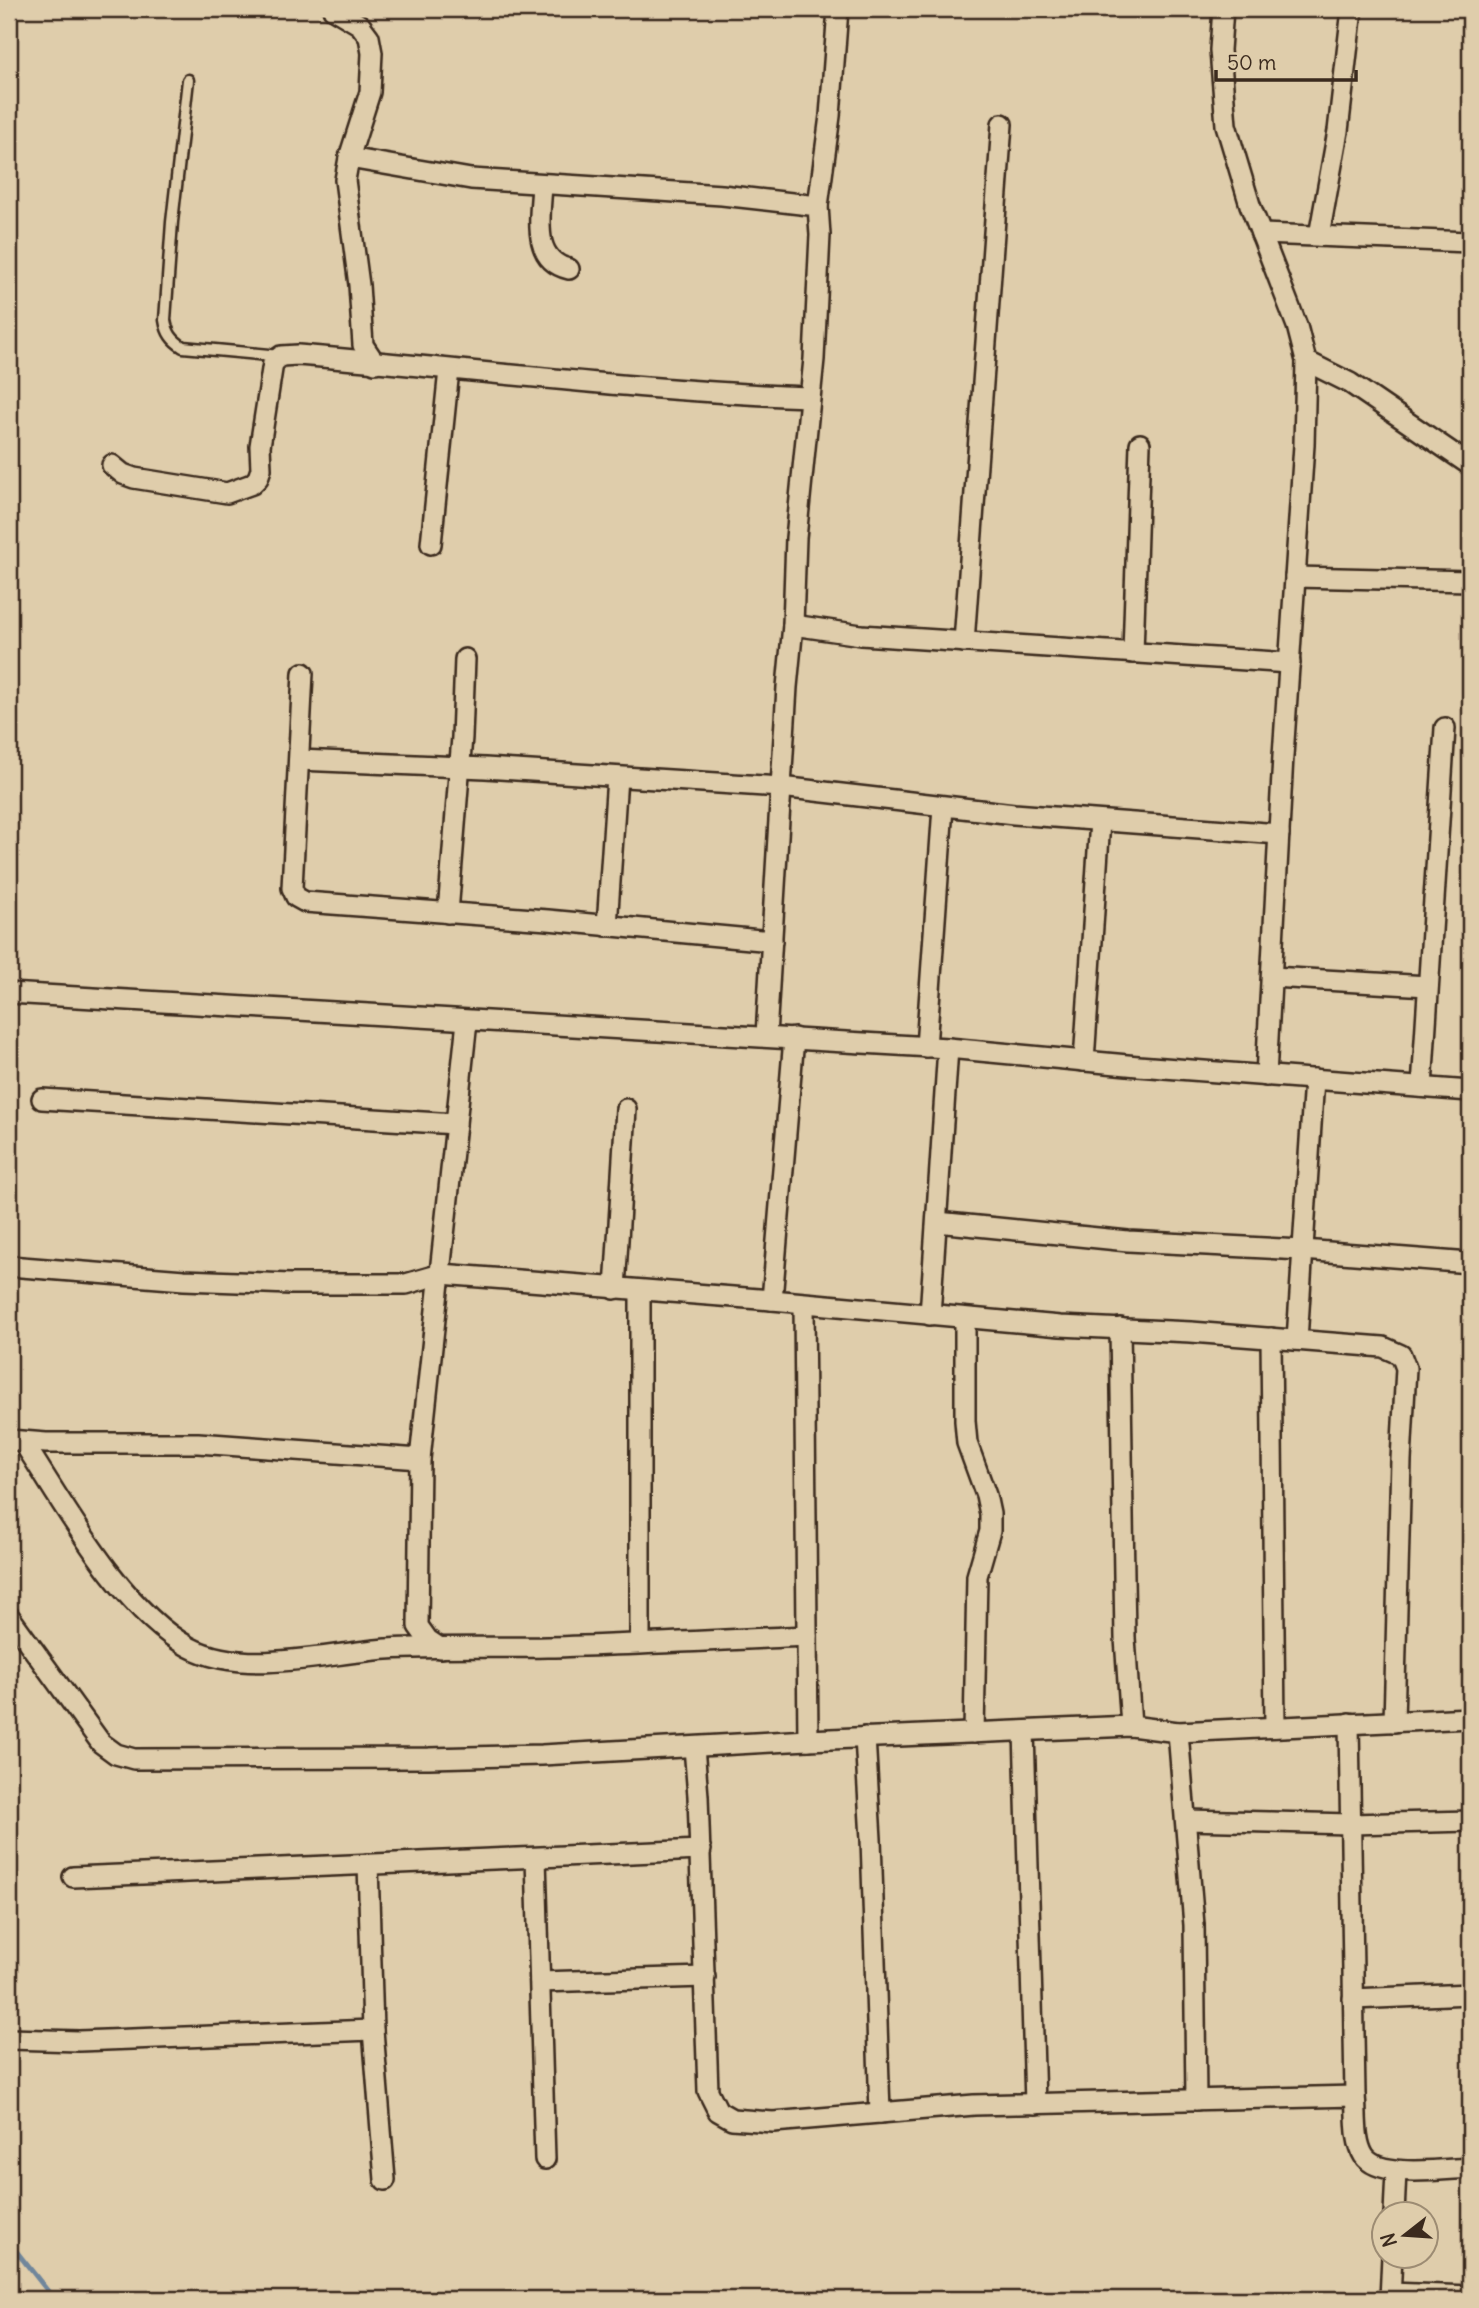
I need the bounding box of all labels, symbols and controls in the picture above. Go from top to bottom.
scale bar [1216,38,1356,82]
text: 50 m [1227,49,1276,76]
north arrow [1370,2200,1440,2270]
text: N [1375,2230,1402,2250]

